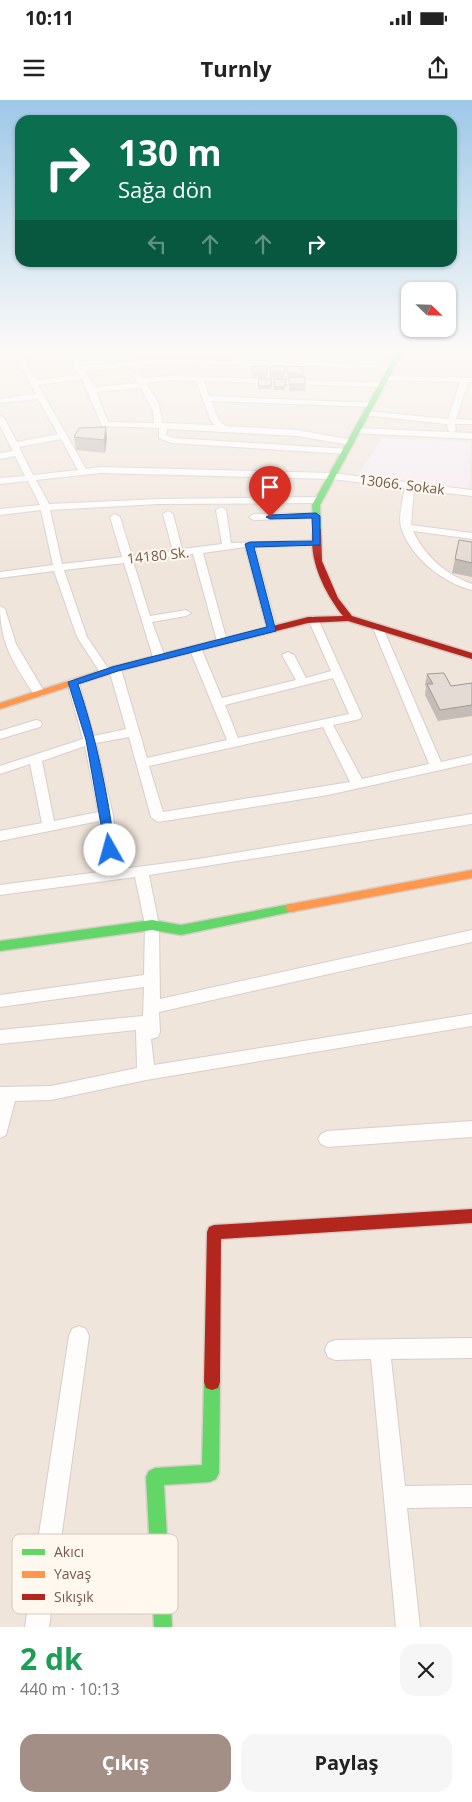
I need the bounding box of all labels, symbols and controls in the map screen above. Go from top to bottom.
text: 10:11 [25,5,74,31]
text: Turnly [201,53,271,83]
icon: menu [20,54,48,82]
icon: share [424,54,452,82]
text: 130 m [118,129,222,176]
icon: right [35,135,100,200]
text: Sağa dön [118,174,212,204]
icon: left [143,230,171,258]
icon: ahead [196,230,224,258]
icon: ahead [249,230,277,258]
icon: right [302,230,330,258]
north arrow [401,282,456,338]
map controls [401,282,456,337]
pin [249,466,291,517]
street label: 13066. Sokak [358,469,446,499]
icon: arrive [256,473,284,501]
street label: 14180 Sk. [126,542,190,568]
position arrow [83,823,135,875]
legend [12,1534,178,1614]
text: Akıcı [54,1542,84,1561]
text: Yavaş [54,1564,91,1583]
text: Sıkışık [54,1587,94,1606]
text: 2 dk [20,1638,83,1679]
button: close [400,1644,452,1696]
text: 440 m · 10:13 [20,1678,120,1700]
button: Çıkış [20,1734,231,1792]
button: Paylaş [241,1734,452,1792]

